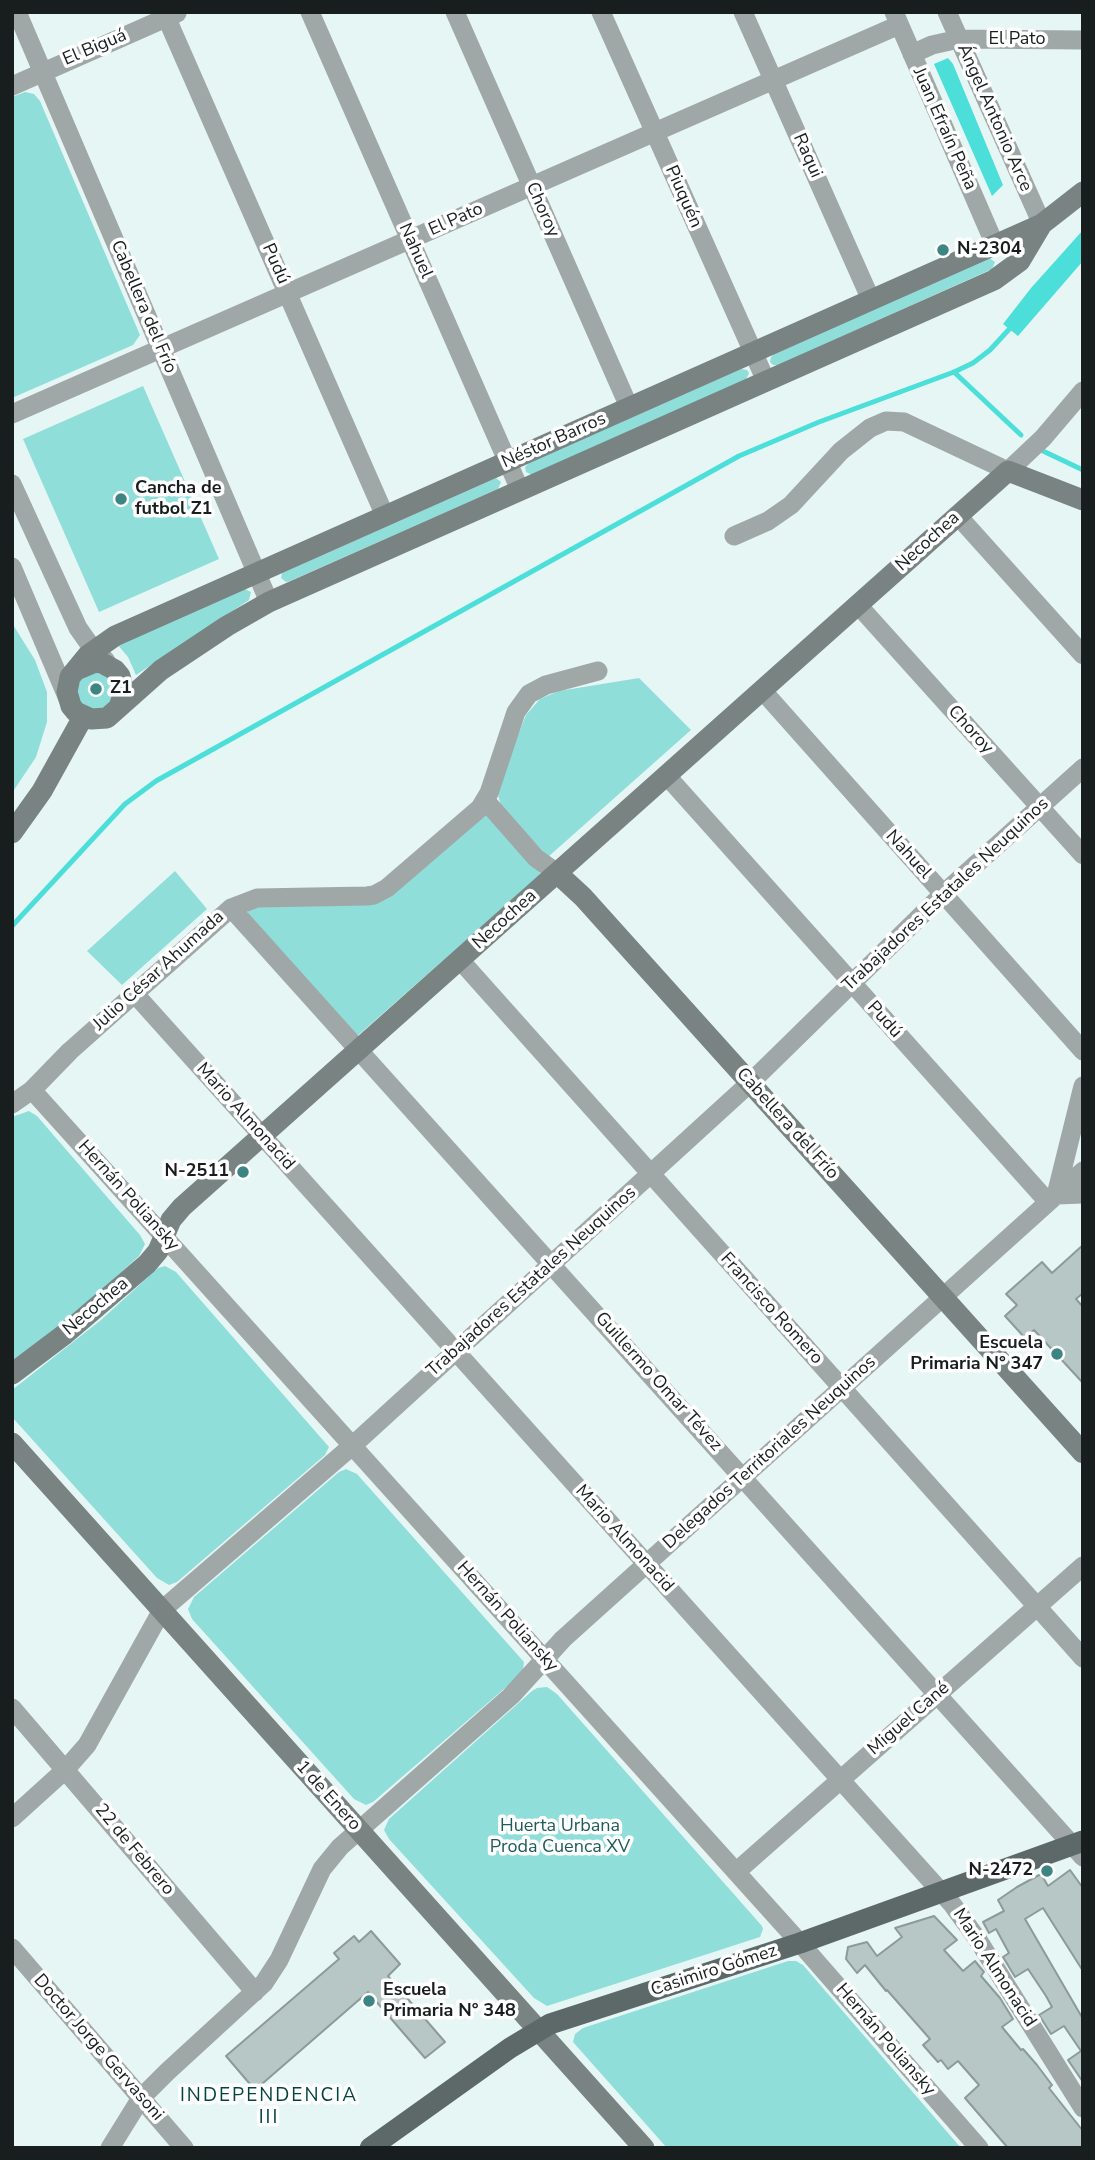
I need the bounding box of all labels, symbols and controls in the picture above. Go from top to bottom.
street label: El Biguá [60,25,130,71]
street label: El Pato [988,29,1046,51]
street label: Ángel Antonio Arce [952,41,1036,195]
street label: Juan Efraín Peña [907,64,981,194]
street label: Raqui [788,130,826,182]
street label: Piuquén [660,162,706,232]
street label: Choroy [520,179,564,241]
street label: El Pato [425,199,487,241]
street label: Nahuel [393,220,437,282]
street label: Cabellera del Frío [105,237,181,377]
place label: N-2304 [957,239,1021,261]
street label: Pudú [257,240,293,288]
marker: N-2304 [935,242,951,258]
street label: Néstor Barros [498,408,610,474]
place label: Cancha de futbol Z1 [135,478,222,520]
marker: Cancha de futbol Z1 [113,491,129,507]
street label: Necochea [892,508,964,576]
place label: Z1 [110,678,132,700]
marker: Z1 [88,681,104,697]
street label: Choroy [943,701,997,759]
street label: Trabajadores Estatales Neuquinos [838,794,1054,996]
street label: Nahuel [881,826,935,884]
street label: Necochea [469,886,541,954]
street label: Julio César Ahumada [89,906,229,1036]
street label: Pudú [862,997,906,1043]
street label: Mario Almonacid [191,1059,299,1175]
street label: Cabellera del Frío [731,1064,843,1184]
street label: Hernán Poliansky [73,1136,183,1256]
place label: N-2511 [165,1161,229,1183]
marker: N-2511 [235,1164,251,1180]
street label: Trabajadores Estatales Neuquinos [423,1182,641,1382]
street label: Francisco Romero [715,1249,827,1369]
street label: Necochea [59,1273,133,1341]
street label: Guillermo Omar Tévez [590,1308,726,1456]
place label: Escuela Primaria N° 347 [910,1333,1043,1376]
marker: Escuela Primaria N° 347 [1049,1346,1065,1362]
street label: Delegados Territoriales Neuquinos [659,1352,881,1554]
street label: Mario Almonacid [570,1481,678,1597]
street label: Hernán Poliansky [452,1557,562,1677]
street label: Miguel Cané [864,1678,954,1760]
street label: 1 de Enero [291,1757,365,1835]
street label: 22 de Febrero [89,1800,179,1900]
park label: Huerta Urbana Proda Cuenca XV [490,1816,630,1858]
place label: N-2472 [969,1860,1033,1882]
marker: N-2472 [1039,1863,1055,1879]
street label: Mario Almonacid [948,1905,1040,2031]
street label: Casimiro Gómez [648,1940,780,2002]
street label: Doctor Jorge Gervasoni [28,1970,168,2126]
place label: Escuela Primaria N° 348 [383,1980,516,2022]
street label: Hernán Poliansky [831,1980,939,2100]
marker: Escuela Primaria N° 348 [361,1993,377,2009]
district label: INDEPENDENCIA III [182,2085,356,2129]

